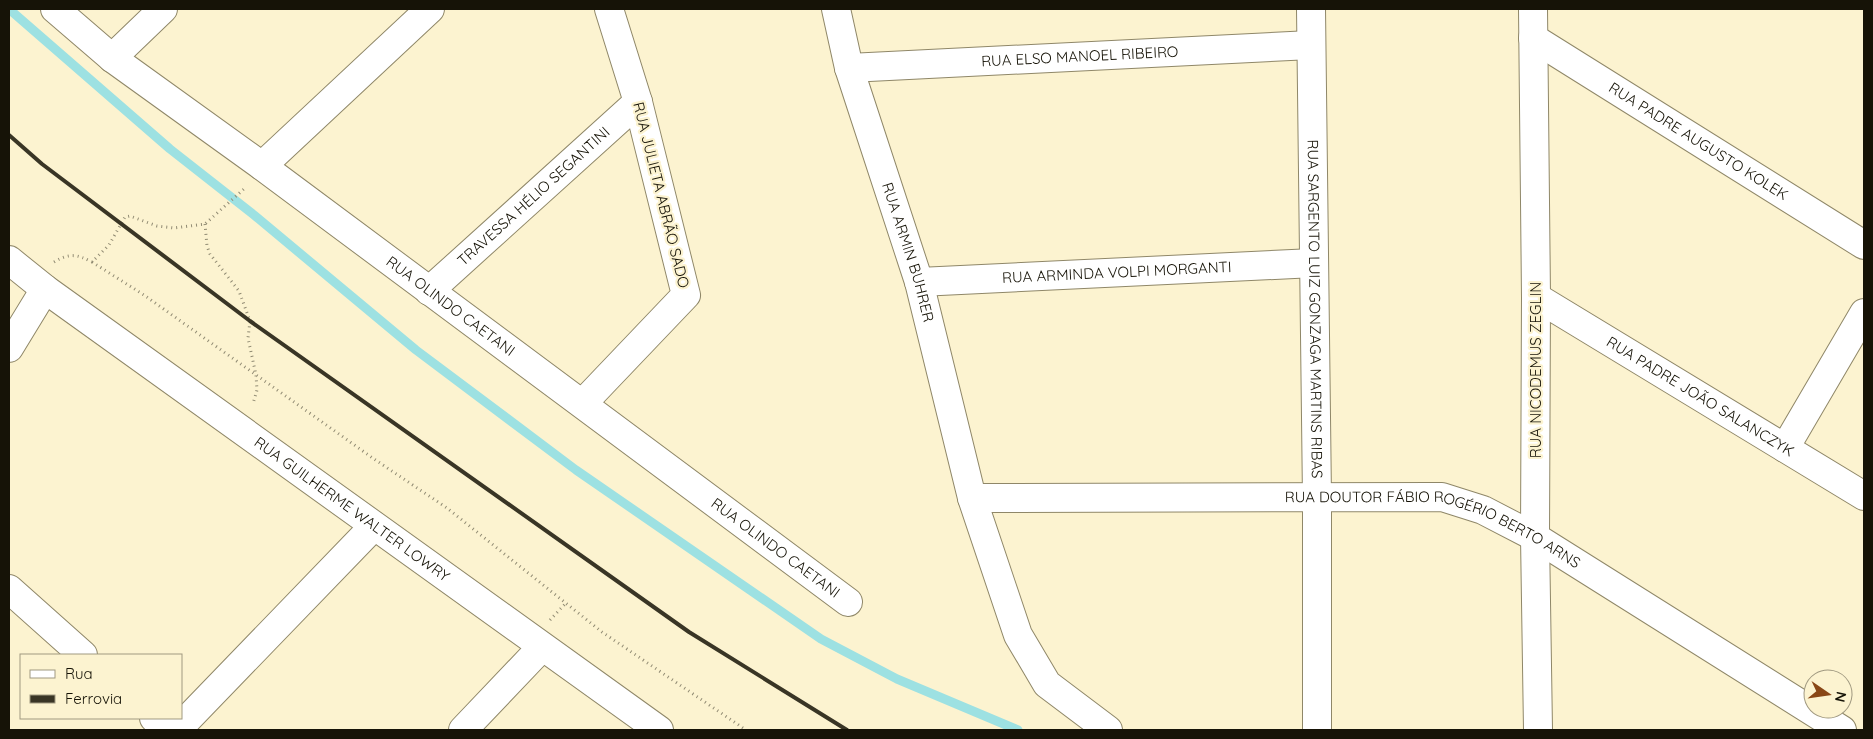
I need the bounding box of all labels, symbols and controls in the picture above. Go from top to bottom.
street label: RUA ELSO MANOEL RIBEIRO [981,42,1179,70]
street label: RUA PADRE AUGUSTO KOLEK [1605,78,1792,204]
street label: RUA JULIETA ABRÃO SADO [629,100,694,290]
street label: TRAVESSA HÉLIO SEGANTINI [453,122,613,270]
street label: RUA SARGENTO LUIZ GONZAGA MARTINS RIBAS [1304,139,1327,479]
street label: RUA ARMIN BUHRER [878,180,938,324]
street label: RUA OLINDO CAETANI [383,252,519,360]
street label: RUA ARMINDA VOLPI MORGANTI [1002,257,1232,287]
street label: RUA NICODEMUS ZEGLIN [1526,282,1545,458]
street label: RUA PADRE JOÃO SALANCZYK [1603,332,1798,460]
street label: RUA GUILHERME WALTER LOWRY [251,432,454,586]
street label: RUA DOUTOR FÁBIO ROGÉRIO BERTO ARNS [1285,487,1584,572]
street label: RUA OLINDO CAETANI [708,494,844,602]
legend [20,654,182,719]
text: Rua [65,664,93,683]
north arrow [1803,669,1853,719]
text: Ferrovia [65,689,122,708]
text: N [1831,690,1851,704]

